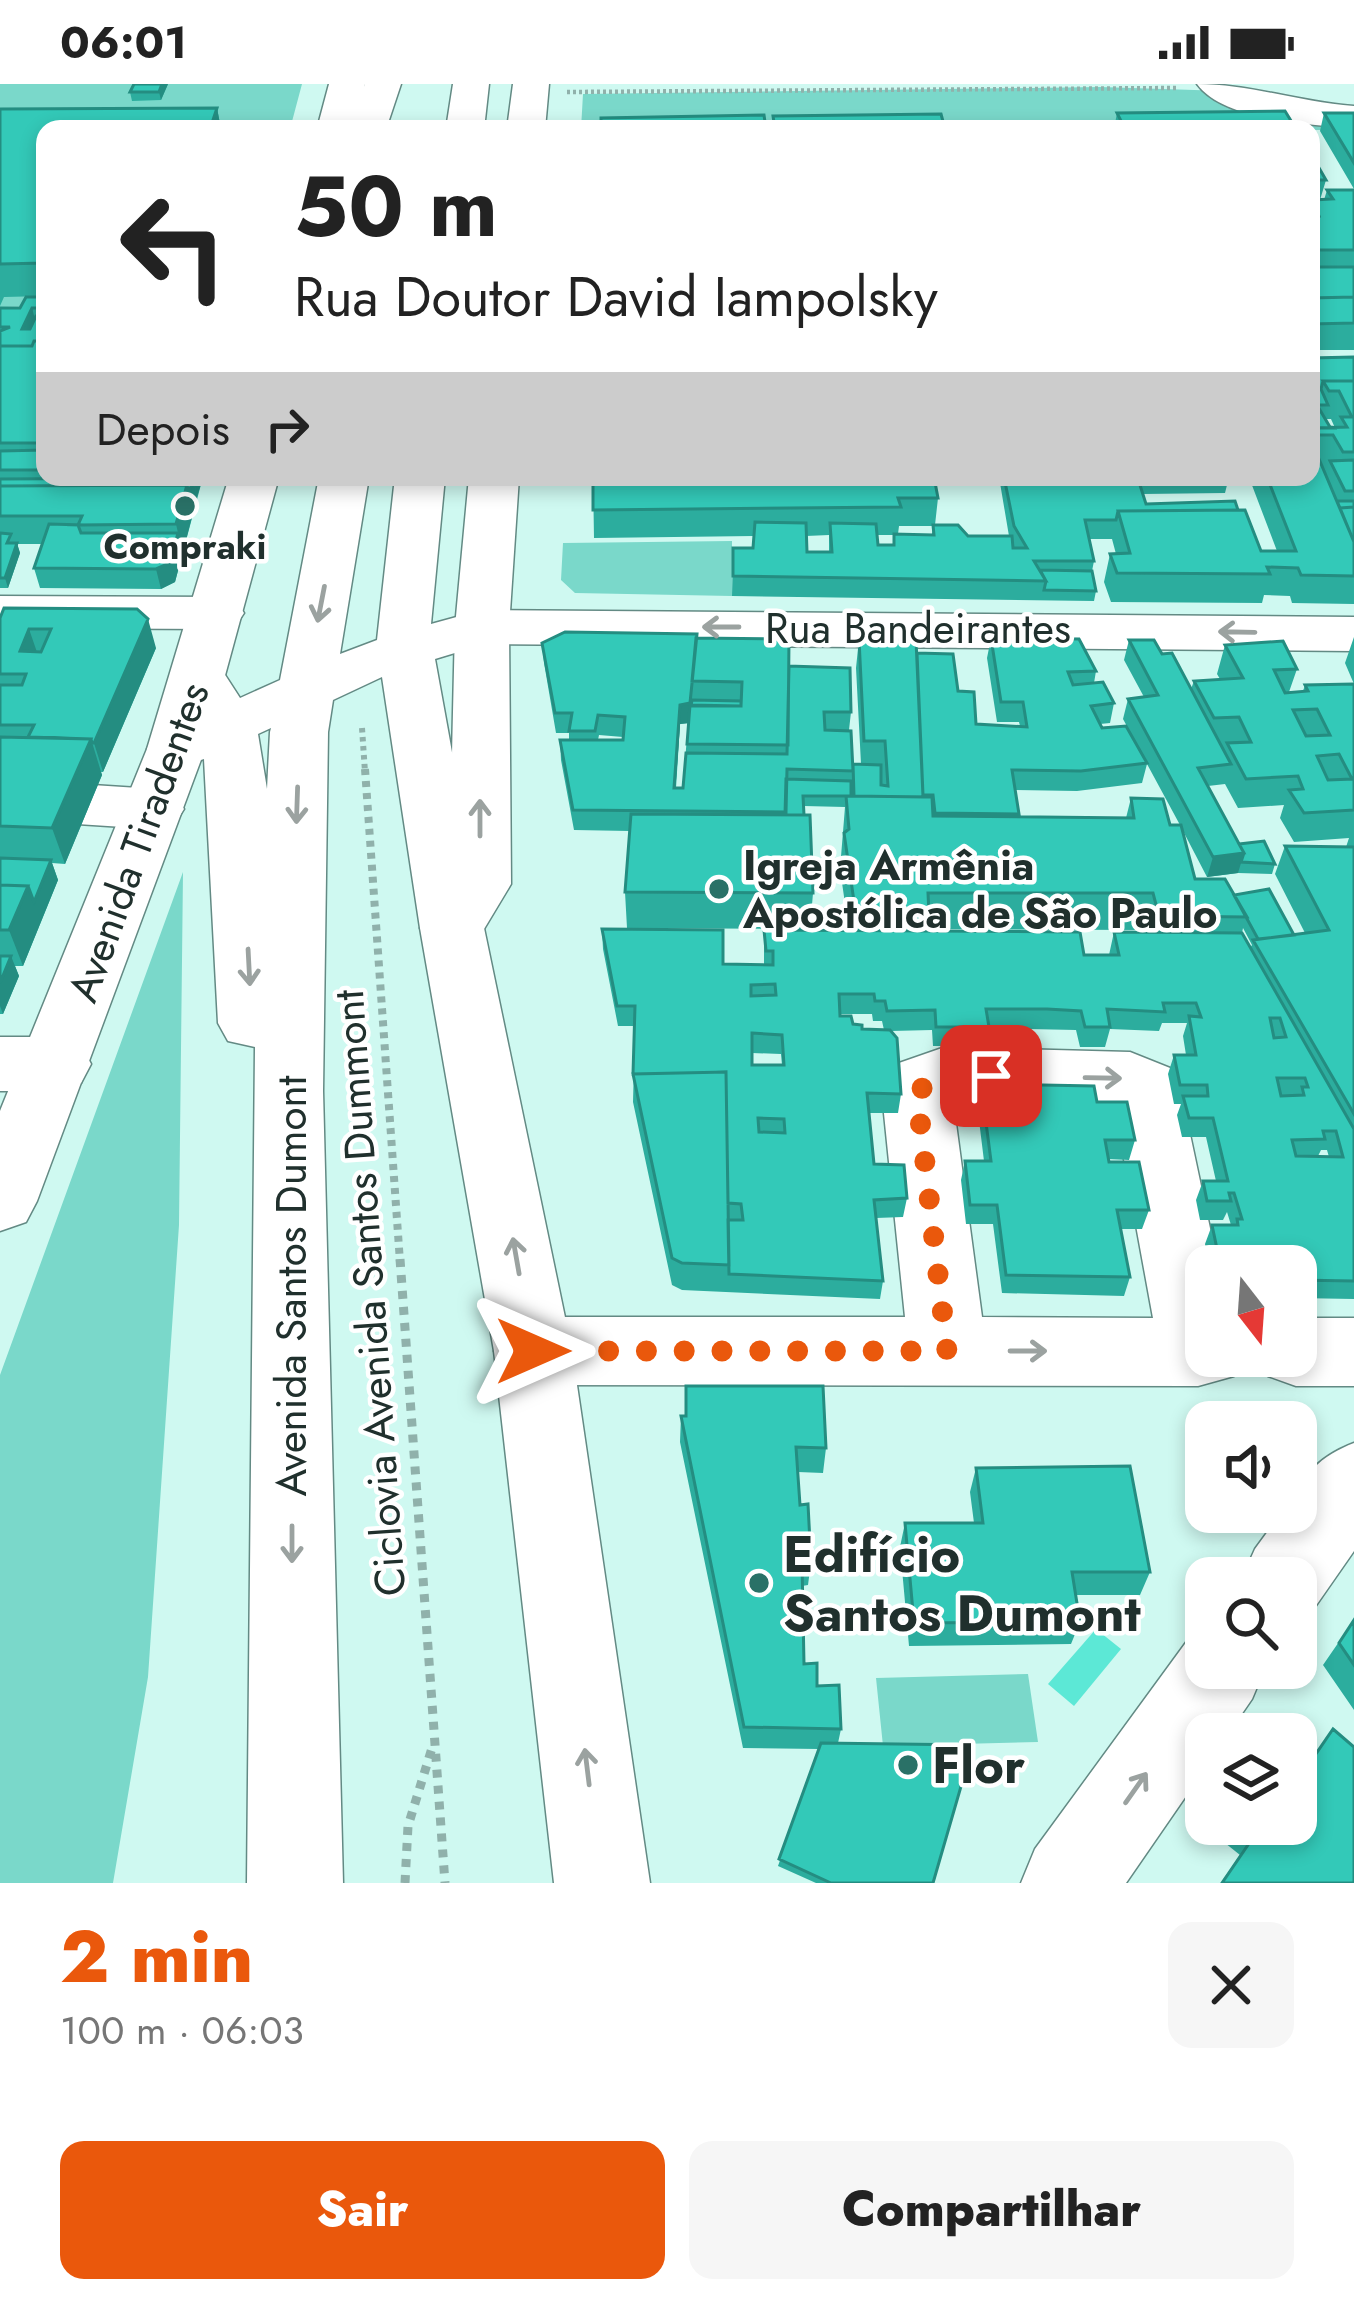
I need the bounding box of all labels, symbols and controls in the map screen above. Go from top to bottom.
text: 06:01 [60,10,187,75]
text: 50 m [294,146,498,268]
icon: left [96,168,252,324]
text: Rua Doutor David Iampolsky [294,258,938,336]
icon: right [254,396,320,462]
text: Depois [96,397,230,462]
marker: Compraki [172,493,198,519]
place label: Compraki [103,520,267,572]
one-way arrow [309,583,331,622]
street label: Rua Bandeirantes [765,598,1071,659]
one-way arrow [702,615,741,638]
one-way arrow [1218,620,1257,643]
street label: Avenida Tiradentes [52,674,225,1011]
one-way arrow [285,785,308,824]
one-way arrow [469,799,491,838]
place label: Igreja Armênia Apostólica de São Paulo [742,835,1218,944]
marker: Igreja Armênia Apostólica de São Paulo [706,876,732,902]
one-way arrow [237,947,260,986]
street label: Ciclovia Avenida Santos Dummont [318,988,421,1598]
pin [940,1025,1042,1127]
icon: arrive [958,1043,1024,1109]
one-way arrow [1083,1066,1122,1089]
street label: Avenida Santos Dumont [261,1075,322,1497]
one-way arrow [504,1237,526,1276]
north arrow [1185,1245,1317,1377]
map controls [1185,1245,1317,1845]
position arrow [470,1288,596,1414]
one-way arrow [1008,1340,1047,1362]
button: sound [1185,1401,1317,1533]
place label: Edifício Santos Dumont [783,1517,1141,1650]
one-way arrow [281,1524,303,1563]
button: search [1185,1557,1317,1689]
marker: Edifício Santos Dumont [746,1570,772,1596]
button: layers [1185,1713,1317,1845]
place label: Flor [932,1728,1025,1802]
one-way arrow [575,1748,597,1787]
marker: Flor [895,1752,921,1778]
one-way arrow [1123,1772,1149,1805]
text: 2 min [60,1905,253,2009]
button: close [1168,1922,1294,2048]
text: 100 m · 06:03 [60,2002,304,2059]
button: Sair [60,2141,665,2279]
button: Compartilhar [689,2141,1294,2279]

